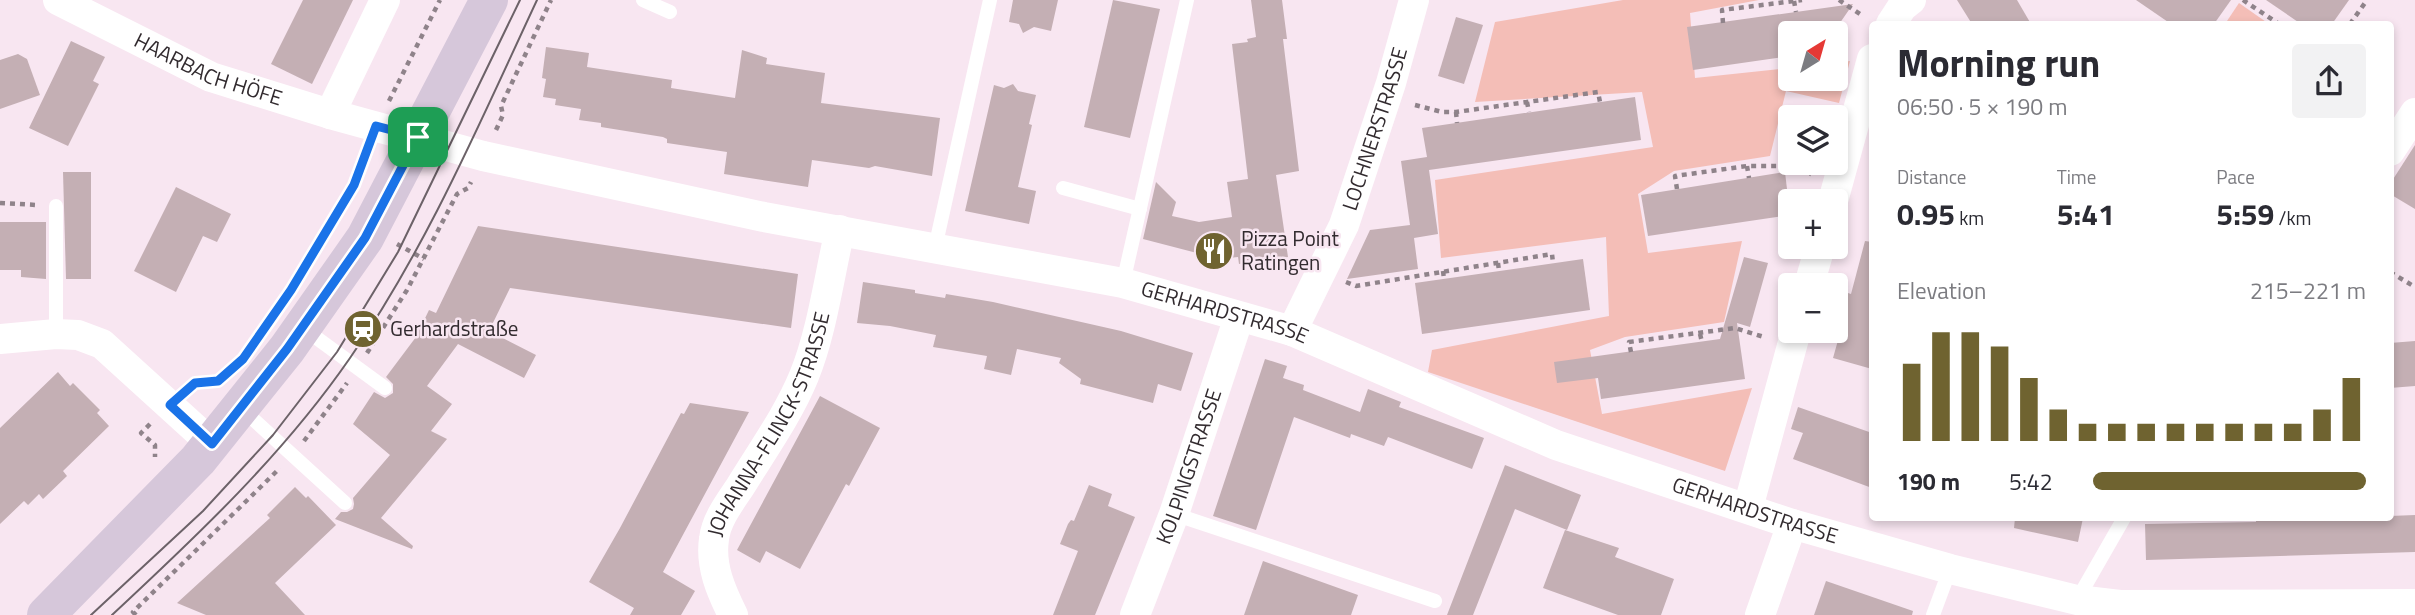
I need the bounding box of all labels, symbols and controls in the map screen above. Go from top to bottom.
north arrow [1778,21,1848,91]
map controls [1778,21,1848,343]
street label: HAARBACH HÖFE [129,24,287,113]
text: Morning run [1897,34,2100,92]
street label: LOCHNERSTRASSE [1333,43,1415,215]
button: share [2292,44,2366,118]
text: 06:50 · 5 × 190 m [1897,89,2067,124]
button: layers [1778,105,1848,175]
pin [388,107,448,167]
icon: arrive [399,118,437,156]
text: Distance [1897,162,1966,191]
text: Time [2057,162,2096,191]
text: Pace [2216,162,2255,191]
button: + [1778,189,1848,259]
text: 0.95 [1897,191,1955,237]
text: 5:41 [2057,191,2115,237]
text: 5:59 [2216,191,2274,237]
text: km [1955,203,1984,232]
text: /km [2274,203,2311,232]
place label: Pizza Point Ratingen [1241,222,1340,278]
restaurant icon: Pizza Point Ratingen [1193,230,1235,272]
street label: GERHARDSTRASSE [1138,272,1314,351]
button: − [1778,273,1848,343]
text: Elevation [1897,273,1986,308]
text: 215–221 m [2250,273,2366,308]
station icon: Gerhardstraße [342,308,384,350]
street label: JOHANNA-FLINCK-STRASSE [698,309,837,539]
place label: Gerhardstraße [390,312,518,344]
street label: KOLPINGSTRASSE [1147,384,1229,549]
text: 190 m [1897,464,1960,499]
text: 5:42 [2009,464,2053,499]
street label: GERHARDSTRASSE [1668,468,1842,551]

